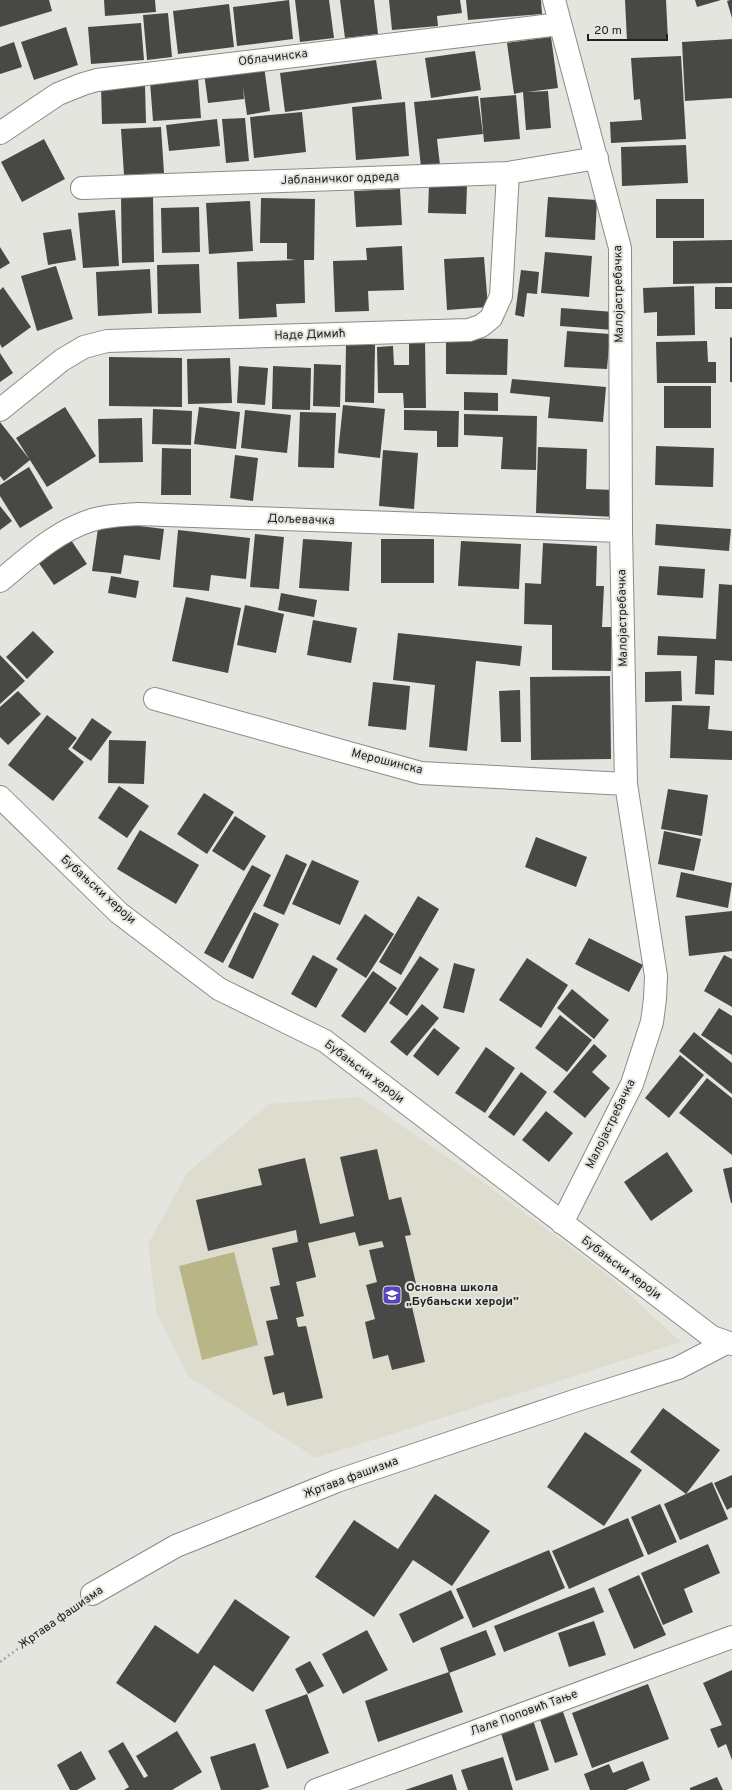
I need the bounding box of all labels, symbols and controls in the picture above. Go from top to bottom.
scale bar [588,16,667,42]
text: 20 m [594,23,622,39]
street label: Облачинска [237,46,309,70]
street label: Јабланичког одреда [280,169,400,189]
street label: Малојастребачка [610,245,628,343]
street label: Наде Димић [274,326,346,344]
street label: Дољевачка [267,511,335,529]
street label: Малојастребачка [614,569,632,667]
street label: Мерошинска [350,745,424,779]
street label: Бубањски хероји [57,852,139,928]
street label: Бубањски хероји [321,1037,407,1107]
street label: Малојастребачка [582,1077,640,1171]
street label: Бубањски хероји [578,1233,664,1303]
place label: Основна школа „Бубањски хероји” [406,1280,519,1310]
school or university icon: Основна школа „Бубањски хероји” [381,1284,403,1306]
street label: Жртава фашизма [301,1453,401,1503]
street label: Жртава фашизма [15,1583,107,1653]
street label: Лале Поповић Тање [468,1686,580,1740]

